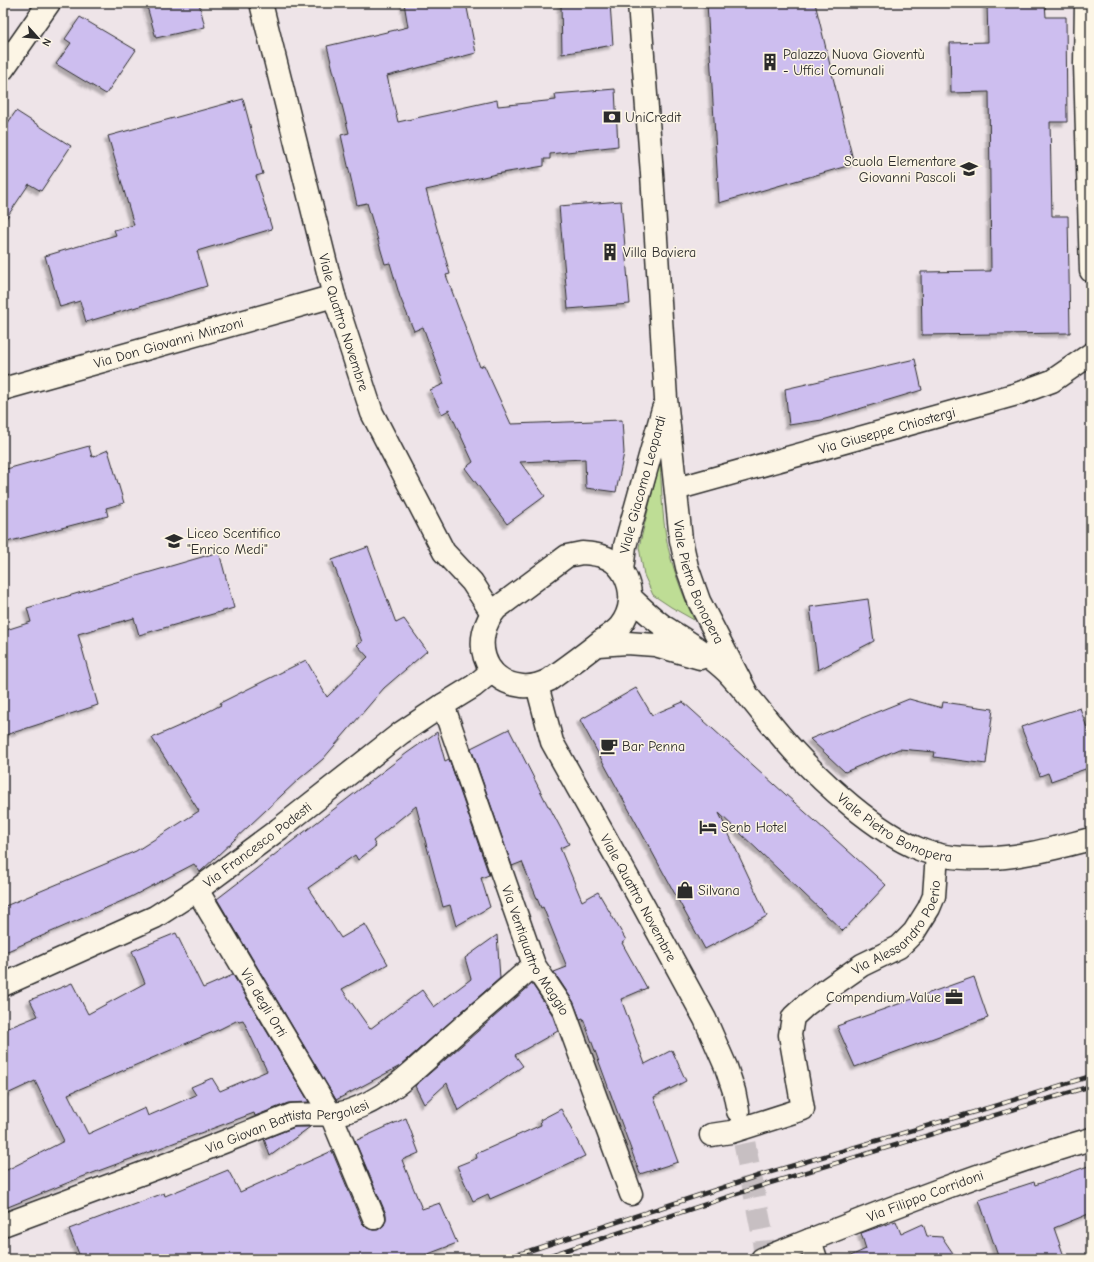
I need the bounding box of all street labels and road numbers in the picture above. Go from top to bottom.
street label: Viale Quattro Novembre [315,252,372,393]
street label: Via Don Giovanni Minzoni [92,314,246,372]
street label: Via Giuseppe Chiostergi [817,404,957,458]
street label: Viale Giacomo Leopardi [616,414,670,555]
street label: Viale Pietro Bonopera [670,519,728,647]
street label: Viale Pietro Bonopera [834,790,953,866]
street label: Via Francesco Podesti [200,799,315,891]
street label: Viale Quattro Novembre [596,831,680,964]
street label: Via Alessandro Poerio [849,880,944,979]
street label: Via Ventiquattro Maggio [498,883,573,1018]
street label: Via degli Orti [237,965,291,1040]
street label: Via Giovan Battista Pergolesi [203,1096,372,1157]
street label: Via Filippo Corridoni [865,1167,986,1226]

